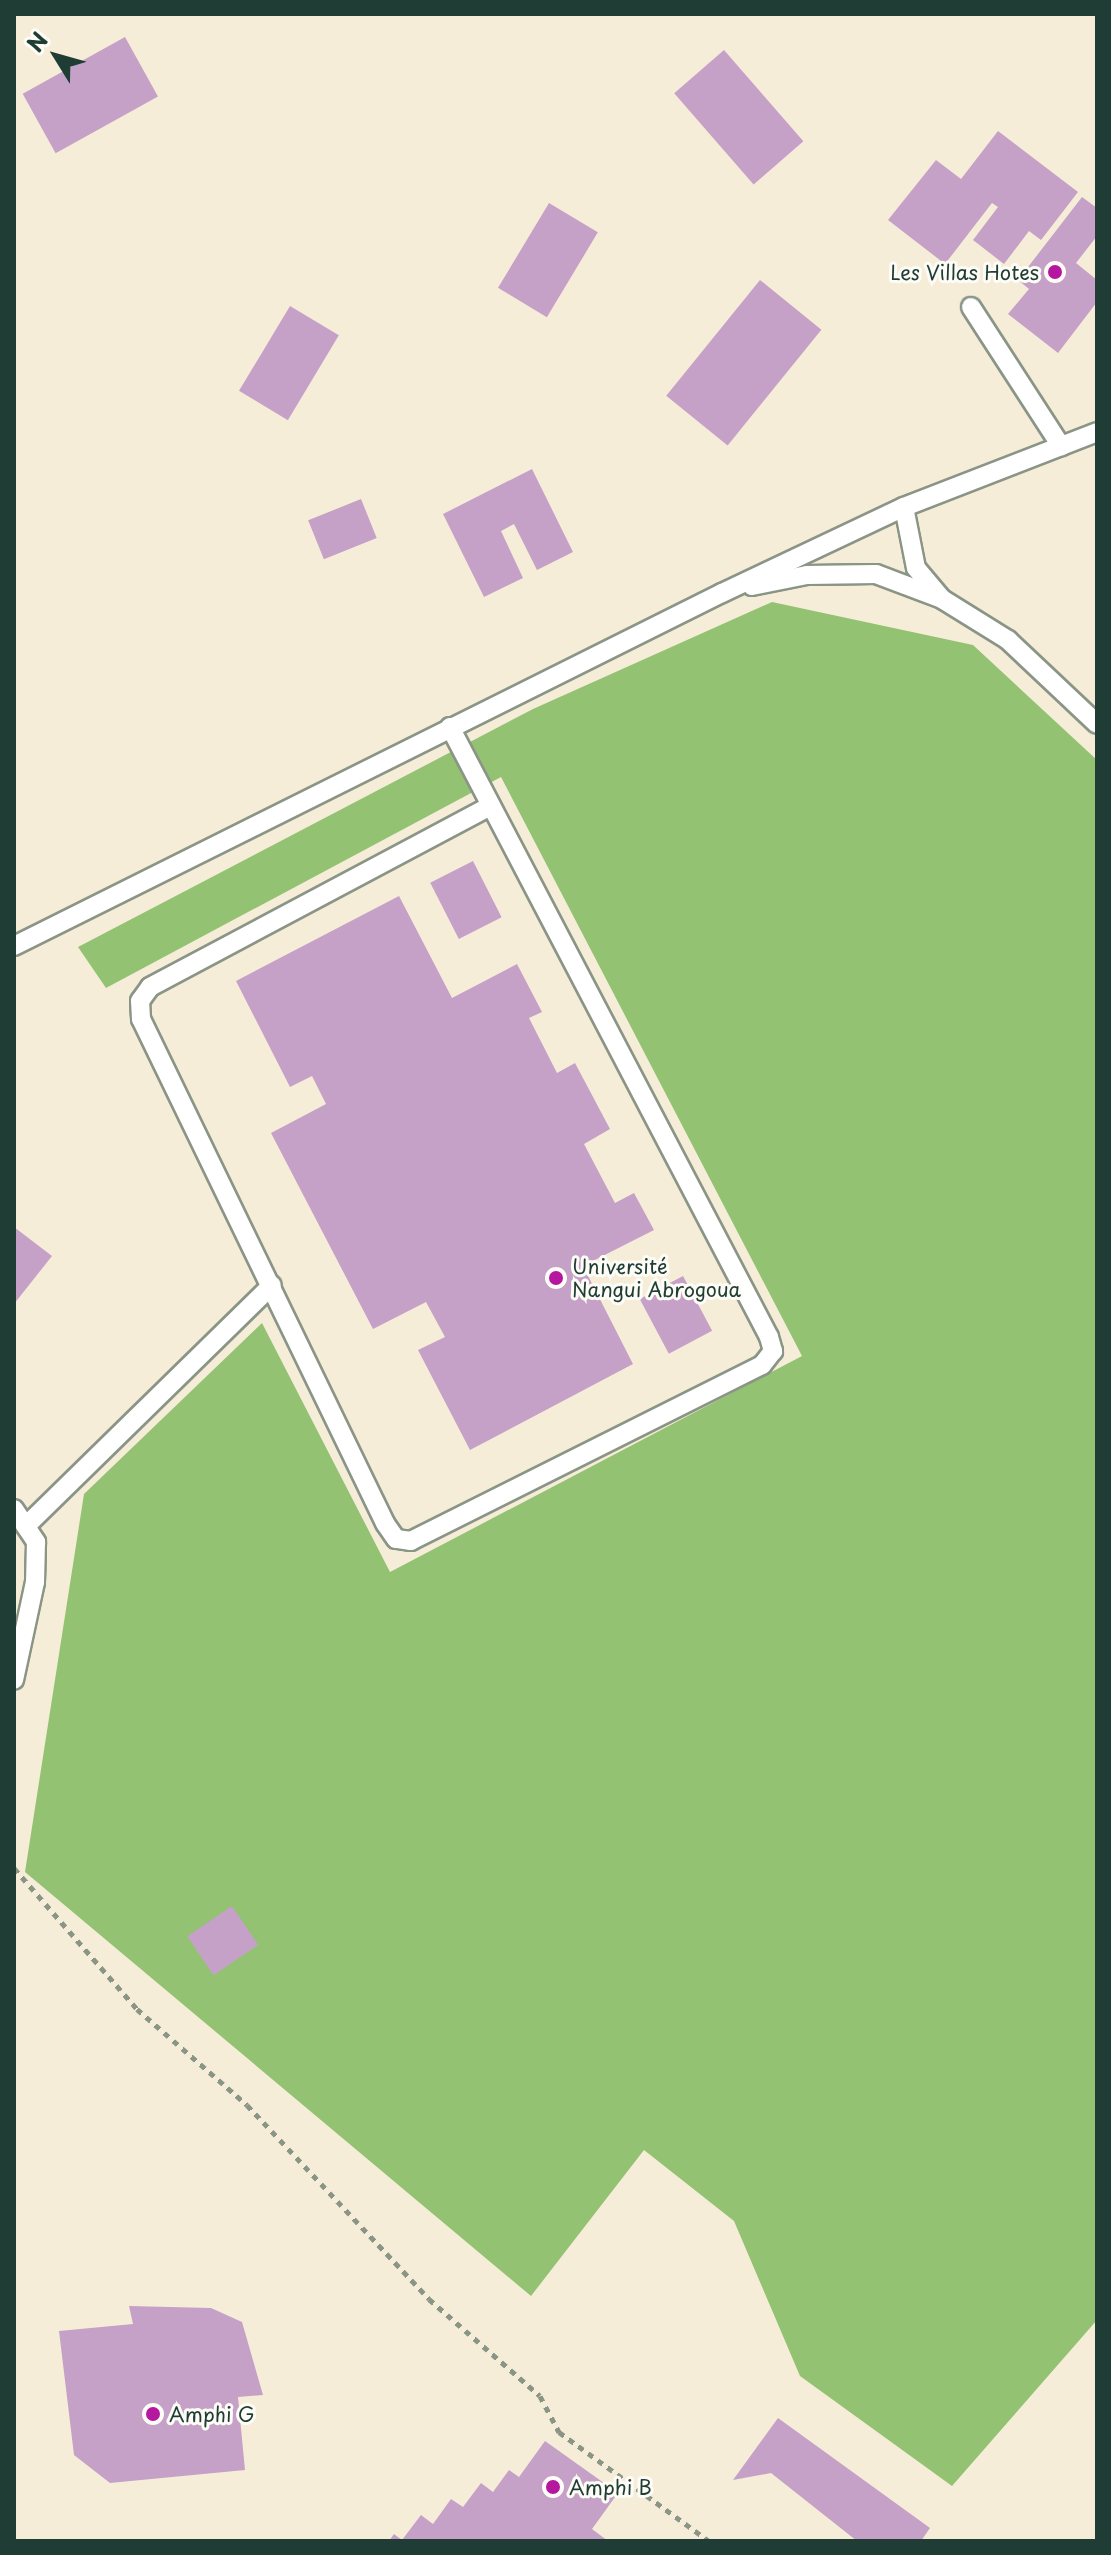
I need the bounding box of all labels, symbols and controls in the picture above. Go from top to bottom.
north arrow [16,16,96,96]
text: N [18,24,55,58]
place label: Les Villas Hotes [888,260,1039,284]
marker: Les Villas Hotes [1046,263,1064,281]
place label: Université Nangui Abrogoua [572,1254,740,1301]
marker: Université Nangui Abrogoua [547,1269,565,1287]
place label: Amphi G [169,2402,256,2426]
marker: Amphi G [144,2405,162,2423]
place label: Amphi B [569,2475,652,2499]
marker: Amphi B [544,2478,562,2496]

